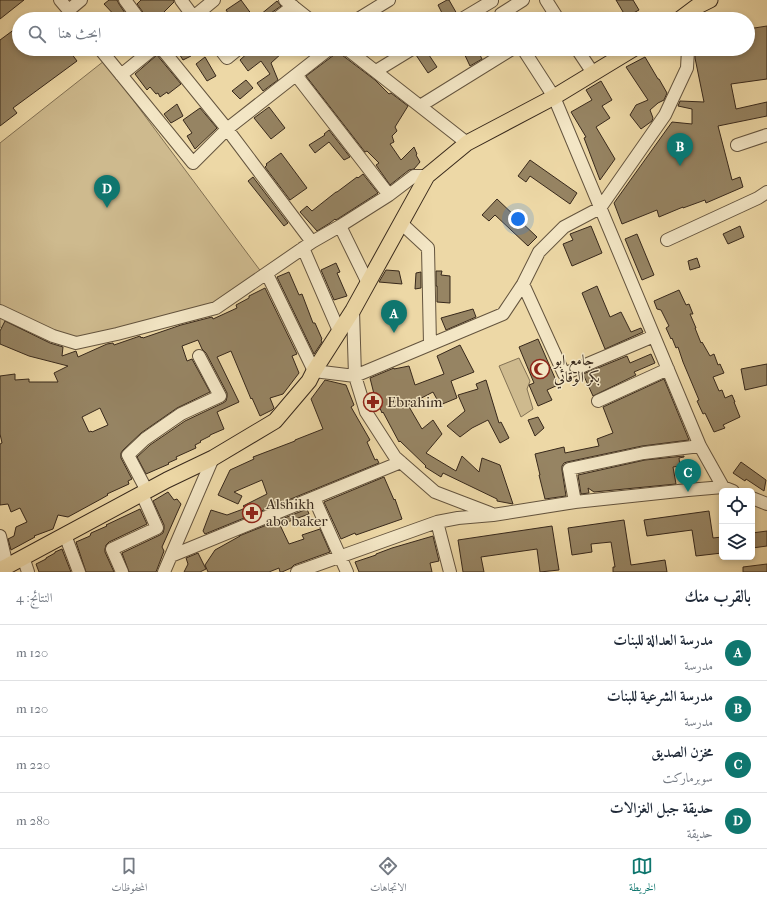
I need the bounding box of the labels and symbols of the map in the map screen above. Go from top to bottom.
pin: B [667,133,693,166]
pin: D [94,175,120,208]
your location [508,209,528,229]
pin: A [381,300,407,333]
place label: جامع ابو بكر الوقائي [552,351,600,389]
mosque icon: جامع ابو بكر الوقائي [529,358,551,380]
pharmacy icon: Ebrahim [362,391,384,413]
place label: Ebrahim [387,393,443,411]
pin: C [675,459,701,492]
place label: Alshikh abo baker [265,495,328,530]
pharmacy icon: Alshikh abo baker [241,502,263,524]

